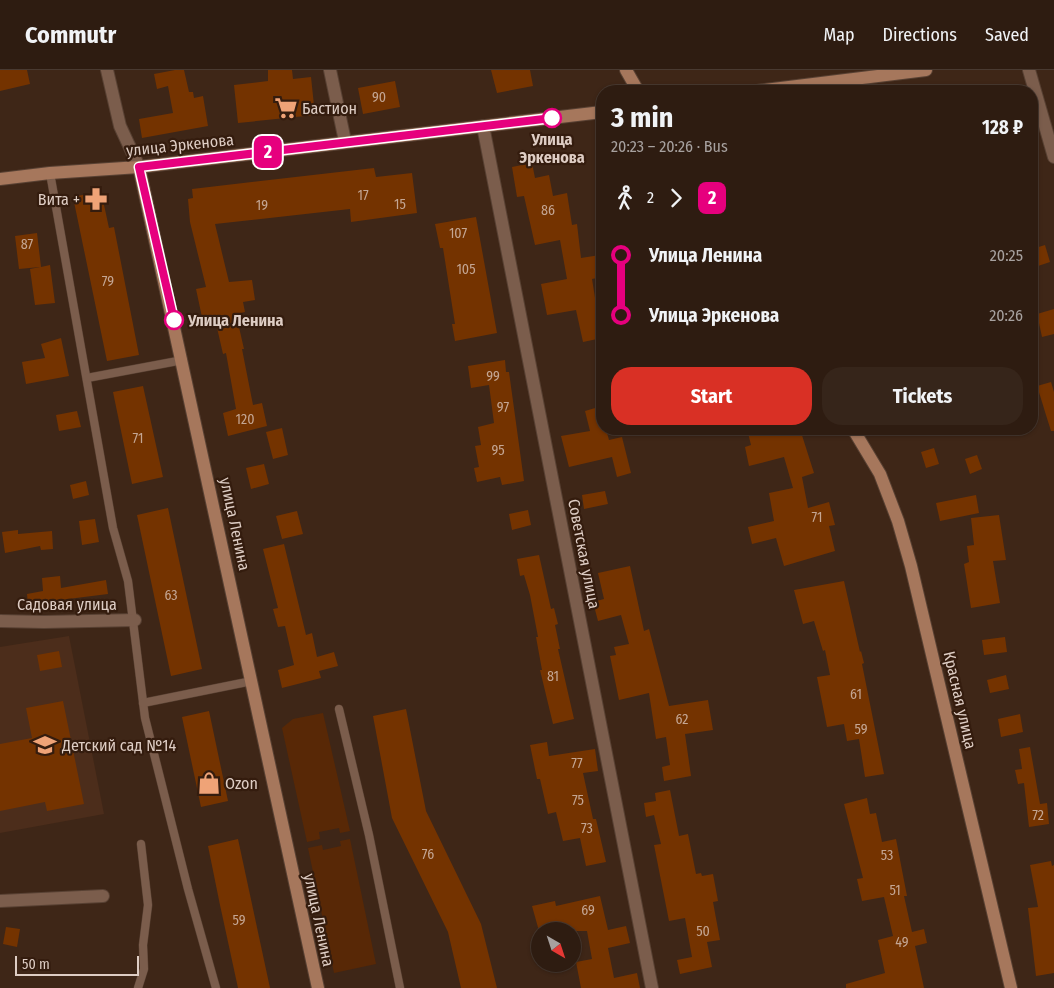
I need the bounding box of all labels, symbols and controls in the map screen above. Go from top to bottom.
text: Commutr [25,21,116,49]
text: Map [823,24,855,46]
text: Directions [883,24,957,46]
text: Saved [985,24,1029,46]
house number: 90 [372,89,386,106]
supermarket icon: Бастион [273,95,299,121]
place label: Бастион [302,99,357,118]
text: 3 min [611,101,673,134]
marker: Улица Эркенова [542,108,562,128]
text: 128 ₽ [982,116,1023,139]
street label: улица Эркенова [125,130,235,160]
place label: Улица Эркенова [519,130,585,167]
line badge: 2 [252,136,284,168]
text: 20:23 – 20:26 · Bus [611,137,728,156]
text: 2 [264,141,272,163]
icon: walk [611,184,639,212]
icon: forward [662,184,690,212]
pharmacy icon: Вита + [83,186,109,212]
house number: 17 [357,187,369,204]
text: 2 [708,187,716,209]
text: 2 [647,188,654,207]
place label: Вита + [38,190,80,209]
house number: 15 [394,196,406,213]
house number: 19 [256,197,268,214]
house number: 86 [541,202,555,219]
house number: 107 [449,225,467,242]
house number: 87 [21,236,34,253]
text: Улица Ленина [649,244,762,267]
text: 20:25 [990,246,1023,265]
house number: 105 [456,261,476,278]
house number: 79 [102,273,114,290]
text: Улица Эркенова [649,304,779,327]
text: 20:26 [989,306,1023,325]
marker: Улица Ленина [164,310,184,330]
place label: Улица Ленина [187,311,283,330]
button: Start [611,367,812,425]
button: Tickets [822,367,1023,425]
house number: 99 [486,368,500,385]
house number: 97 [497,399,509,416]
house number: 120 [236,411,254,428]
house number: 71 [133,430,143,447]
house number: 95 [491,442,505,459]
street label: улица Ленина [216,476,254,572]
street label: Советская улица [564,497,604,611]
house number: 71 [812,509,822,526]
house number: 63 [164,587,178,604]
street label: Садовая улица [17,595,117,614]
street label: Красная улица [940,649,981,751]
house number: 81 [547,668,559,685]
house number: 61 [850,686,862,703]
house number: 62 [676,711,689,728]
house number: 59 [854,721,868,738]
school or university icon: Детский сад №14 [32,732,58,758]
place label: Детский сад №14 [61,736,177,755]
house number: 77 [571,755,583,772]
shop icon: Ozon [196,770,222,796]
place label: Ozon [225,774,258,793]
house number: 75 [572,792,584,809]
house number: 72 [1032,807,1044,824]
house number: 73 [581,820,593,837]
house number: 76 [422,846,434,863]
house number: 53 [881,847,893,864]
street label: улица Ленина [300,872,338,968]
house number: 51 [889,882,901,899]
house number: 69 [581,902,595,919]
house number: 59 [232,912,246,929]
north arrow [531,922,581,972]
map controls [531,922,581,972]
house number: 50 [696,923,710,940]
house number: 49 [895,934,909,951]
scale bar [15,953,139,976]
text: 50 m [22,956,50,973]

